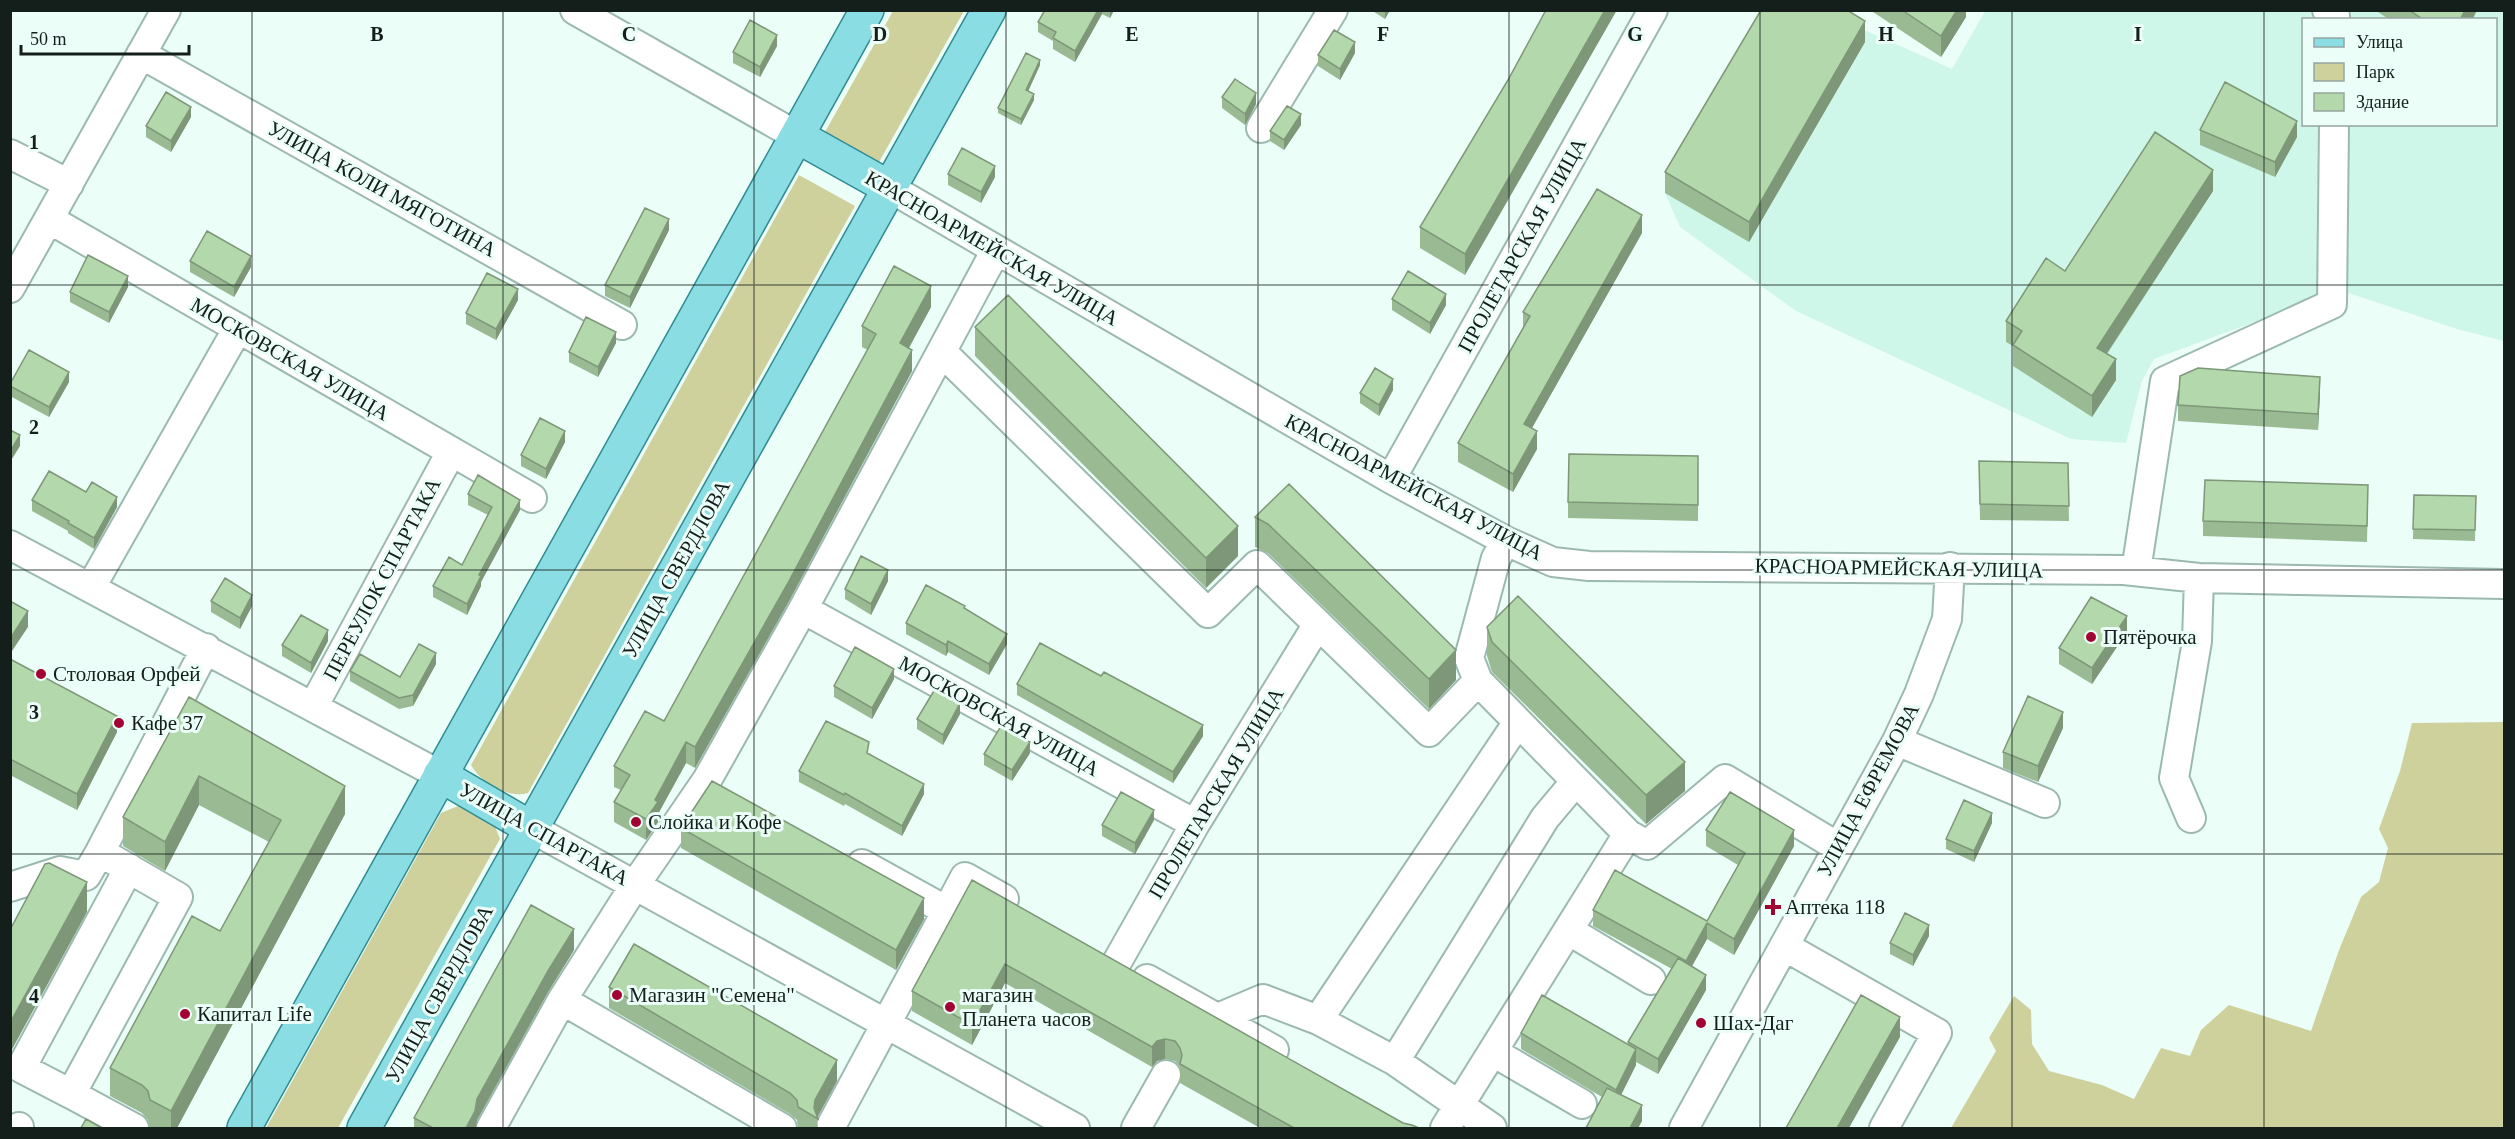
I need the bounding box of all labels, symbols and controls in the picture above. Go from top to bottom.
scale bar [21,18,189,56]
legend [2302,18,2497,126]
text: B [370,23,384,45]
text: C [622,23,636,45]
text: D [873,23,887,45]
text: E [1125,23,1139,45]
text: F [1377,23,1389,45]
text: G [1627,23,1643,45]
text: H [1878,23,1894,45]
text: I [2134,23,2142,45]
text: 50 m [30,29,67,49]
text: Улица [2356,32,2403,52]
text: Парк [2356,62,2395,82]
text: Здание [2356,92,2409,112]
street label: УЛИЦА КОЛИ МЯГОТИНА [264,116,501,262]
text: 1 [29,131,39,153]
street label: ПРОЛЕТАРСКАЯ УЛИЦА [1453,133,1592,357]
street label: КРАСНОАРМЕЙСКАЯ УЛИЦА [861,165,1124,331]
street label: МОСКОВСКАЯ УЛИЦА [186,292,394,426]
street label: КРАСНОАРМЕЙСКАЯ УЛИЦА [1281,409,1548,566]
text: 2 [29,416,39,438]
street label: ПЕРЕУЛОК СПАРТАКА [318,473,446,684]
street label: УЛИЦА СВЕРДЛОВА [617,475,735,662]
street label: КРАСНОАРМЕЙСКАЯ УЛИЦА [1755,553,2044,583]
place label: Пятёрочка [2103,625,2197,649]
marker: Пятёрочка [2084,630,2098,644]
street label: МОСКОВСКАЯ УЛИЦА [895,651,1104,782]
place label: Столовая Орфей [53,662,201,686]
marker: Столовая Орфей [34,667,48,681]
street label: ПРОЛЕТАРСКАЯ УЛИЦА [1143,682,1289,903]
street label: УЛИЦА ЕФРЕМОВА [1812,698,1924,881]
text: 3 [29,701,39,723]
place label: Кафе 37 [131,711,203,735]
marker: Кафе 37 [112,716,126,730]
street label: УЛИЦА СПАРТАКА [455,777,634,891]
place label: Слойка и Кофе [648,810,782,834]
marker: Слойка и Кофе [629,815,643,829]
place label: Аптека 118 [1785,895,1885,919]
street label: УЛИЦА СВЕРДЛОВА [380,900,498,1087]
marker: Аптека 118 [1766,900,1780,914]
place label: Магазин "Семена" [629,983,795,1007]
place label: магазин Планета часов [962,983,1091,1031]
text: 4 [29,985,39,1007]
marker: Магазин "Семена" [610,988,624,1002]
marker: магазин Планета часов [943,1000,957,1014]
place label: Капитал Life [197,1002,312,1026]
marker: Капитал Life [178,1007,192,1021]
place label: Шах-Даг [1713,1011,1794,1035]
marker: Шах-Даг [1694,1016,1708,1030]

